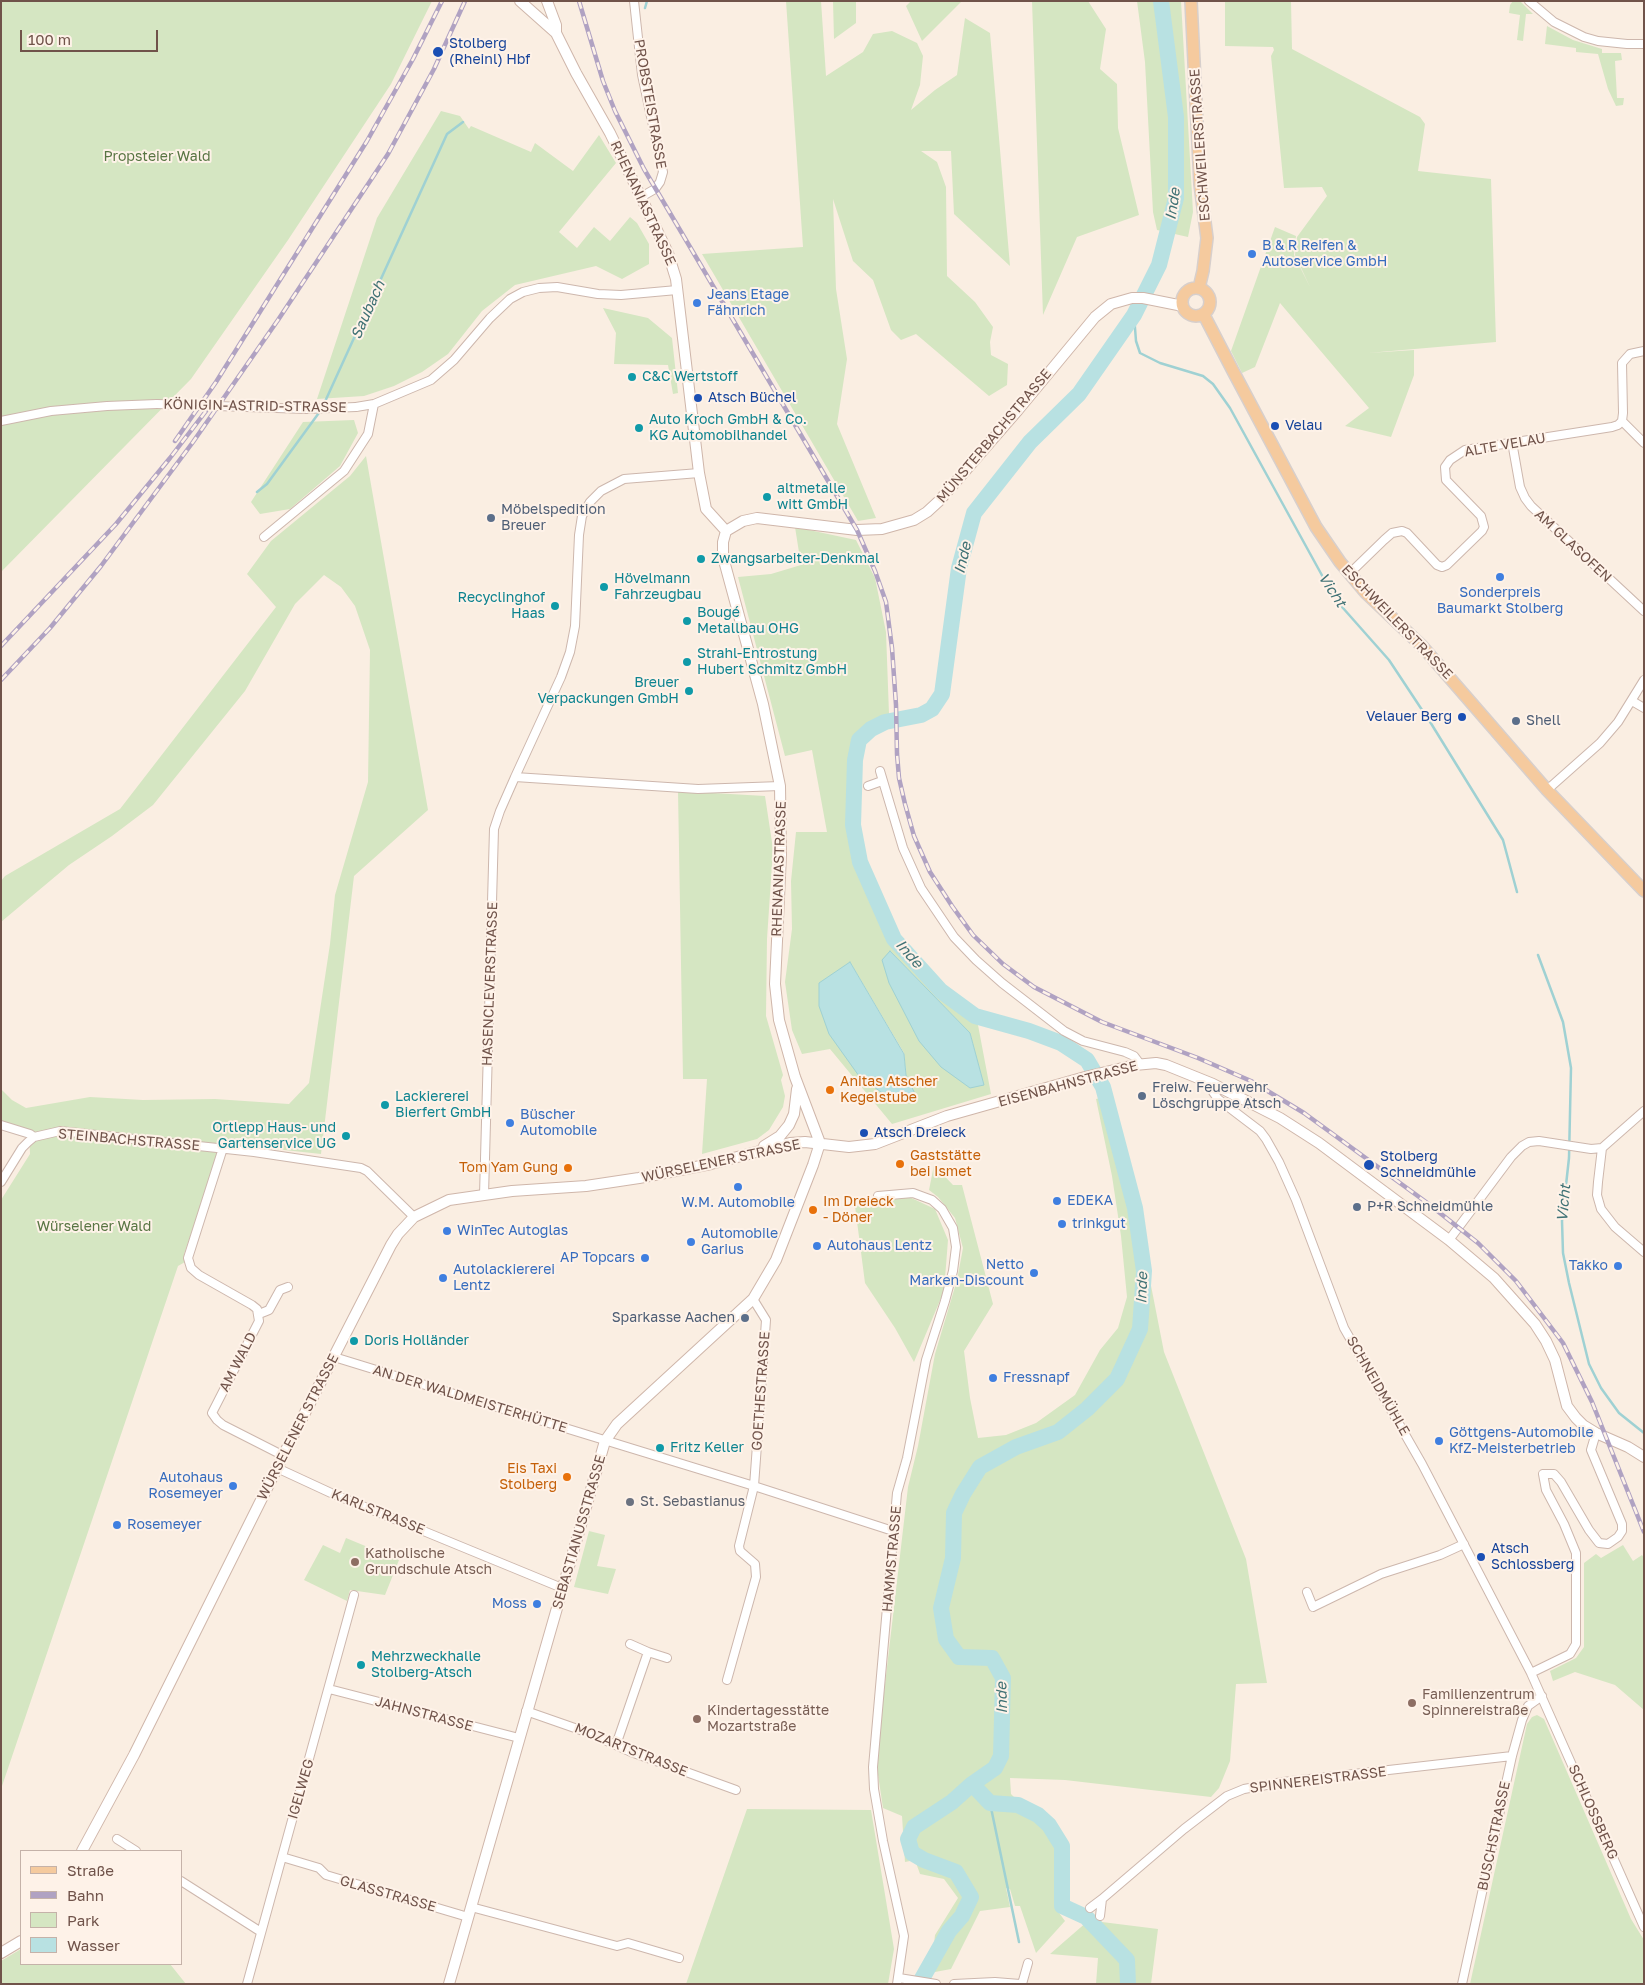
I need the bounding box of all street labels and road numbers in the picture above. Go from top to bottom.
street label: PROBSTEISTRASSE [630,38,670,170]
street label: ESCHWEILERSTRASSE [1186,68,1214,222]
street label: RHENANIASTRASSE [607,138,679,268]
street label: MÜNSTERBACHSTRASSE [933,366,1055,506]
street label: KÖNIGIN-ASTRID-STRASSE [163,396,347,416]
street label: ALTE VELAU [1463,430,1547,460]
street label: AM GLASOFEN [1531,506,1615,586]
street label: ESCHWEILERSTRASSE [1338,561,1456,683]
street label: RHENANIASTRASSE [768,801,790,937]
street label: HASENCLEVERSTRASSE [479,902,501,1066]
street label: EISENBAHNSTRASSE [996,1057,1140,1111]
street label: STEINBACHSTRASSE [57,1125,201,1155]
street label: WÜRSELENER STRASSE [640,1136,802,1186]
street label: AM WALD [216,1329,260,1395]
street label: GOETHESTRASSE [748,1331,774,1451]
street label: SCHNEIDMÜHLE [1343,1333,1413,1439]
street label: WÜRSELENER STRASSE [254,1351,342,1503]
street label: AN DER WALDMEISTERHÜTTE [371,1361,569,1437]
street label: SEBASTIANUSSTRASSE [549,1453,609,1611]
street label: KARLSTRASSE [329,1486,427,1538]
street label: HAMMSTRASSE [879,1505,905,1613]
street label: JAHNSTRASSE [373,1693,475,1735]
street label: MOZARTSTRASSE [572,1720,690,1780]
street label: IGELWEG [284,1757,318,1821]
street label: SCHLOSSBERG [1565,1762,1621,1862]
street label: SPINNEREISTRASSE [1249,1763,1387,1797]
street label: BUSCHSTRASSE [1474,1780,1514,1892]
street label: GLASSTRASSE [338,1872,438,1916]

